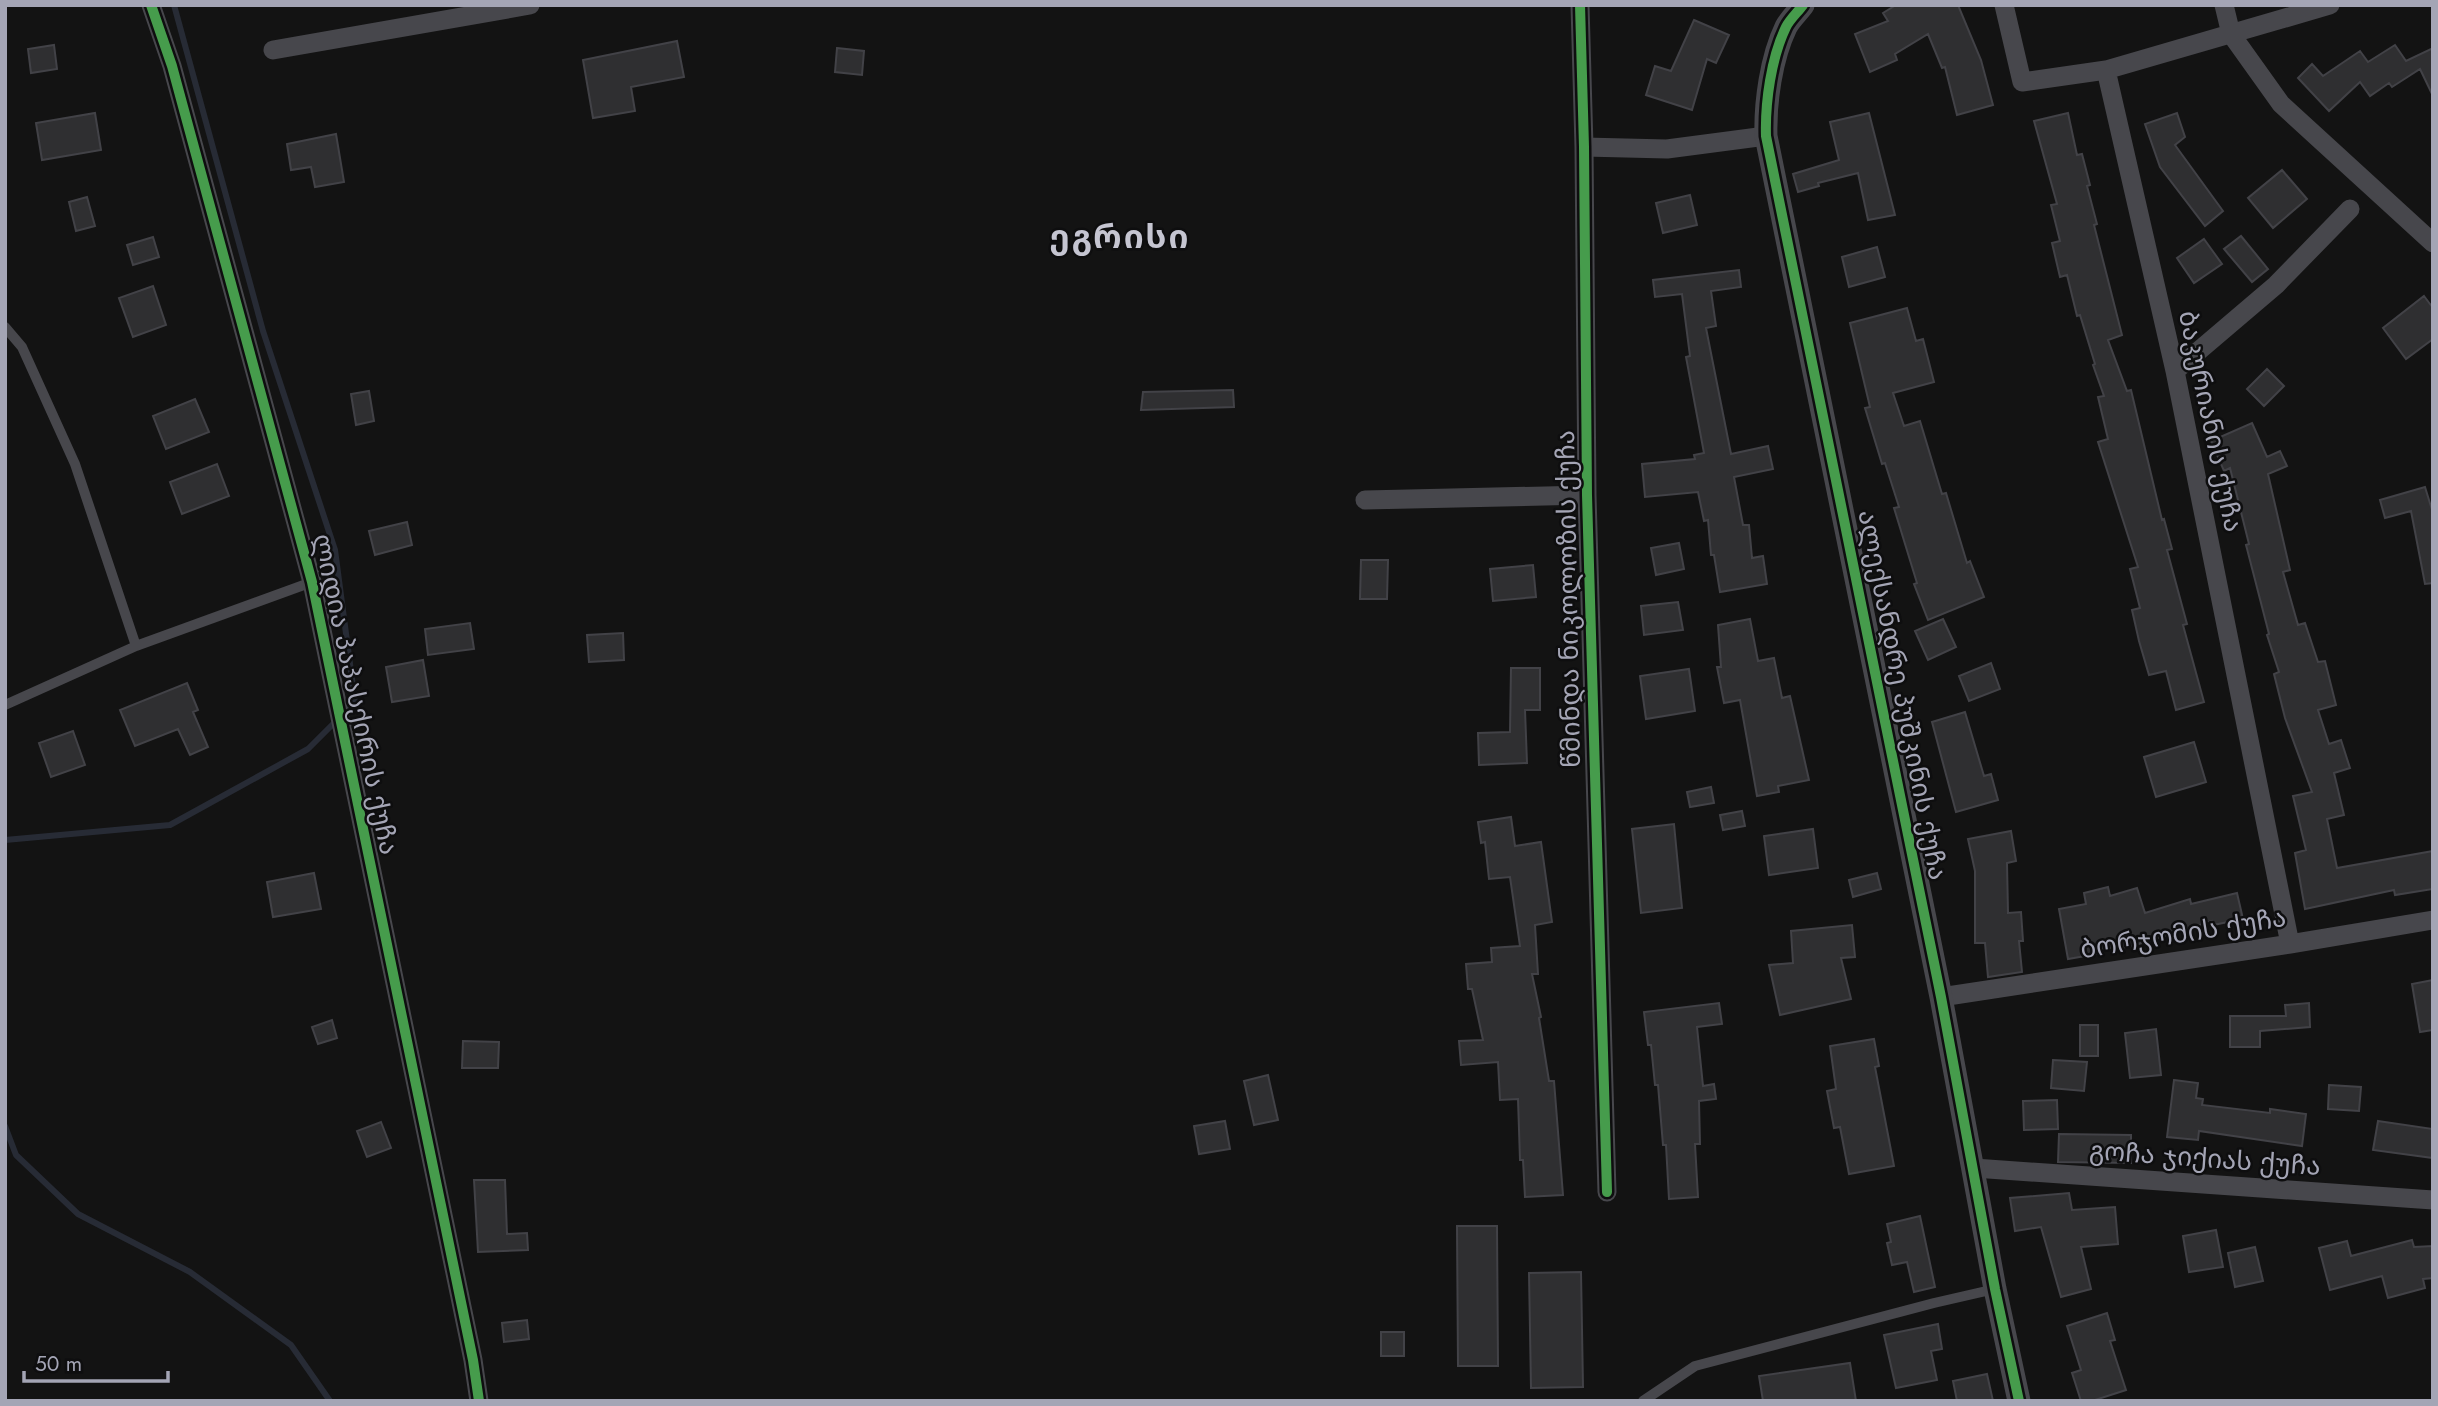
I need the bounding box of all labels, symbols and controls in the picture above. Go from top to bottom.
district label: ეგრისი [1050,213,1190,260]
street label: ბაკურიანის ქუჩა [2169,307,2253,535]
street label: წმინდა ნიკოლოზის ქუჩა [1546,430,1590,768]
street label: ალექსანდრე პუშკინის ქუჩა [1848,507,1958,883]
street label: ლიდია პაპასქირის ქუჩა [303,530,409,858]
street label: ბორჯომის ქუჩა [2077,898,2289,968]
street label: გოჩა ჯიქიას ქუჩა [2088,1131,2322,1185]
scale bar [24,1340,168,1384]
text: 50 m [35,1349,82,1379]

